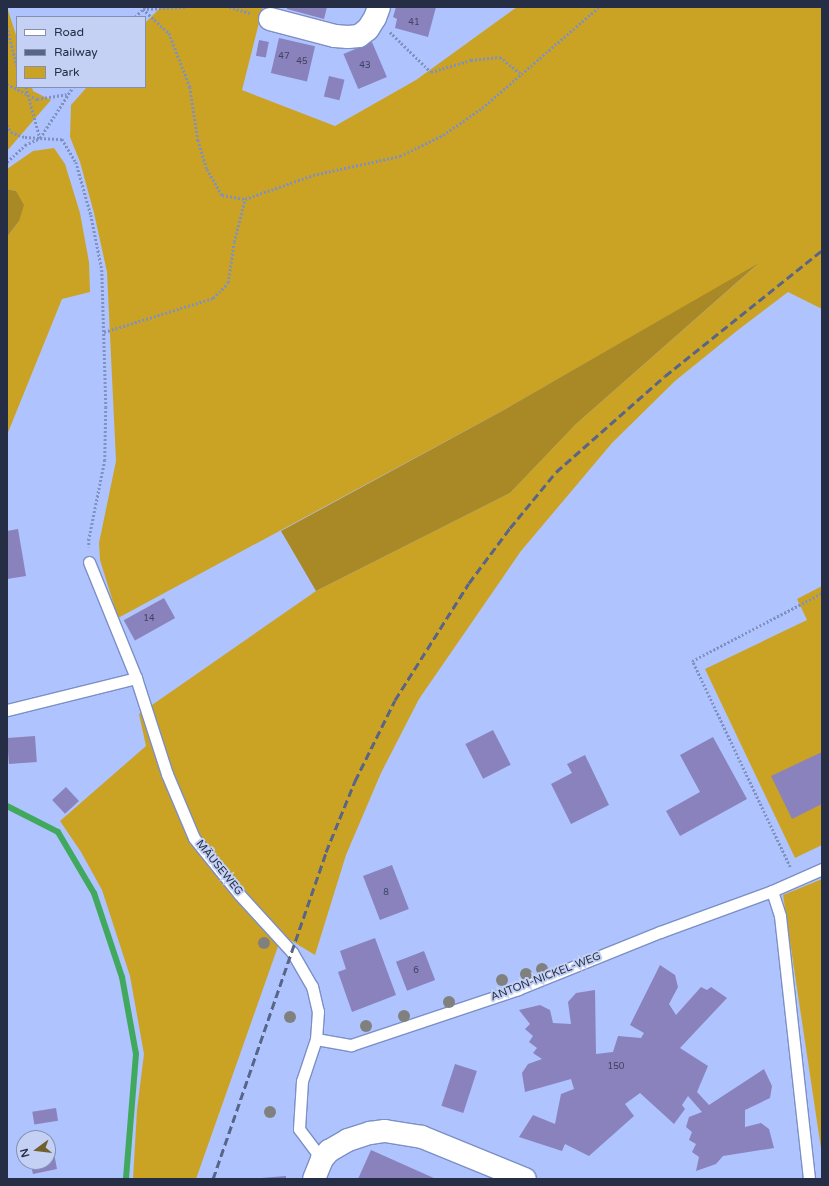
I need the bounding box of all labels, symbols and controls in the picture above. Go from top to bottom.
legend [16,16,146,88]
house number: 41 [408,18,420,28]
text: Road [54,25,84,39]
text: Railway [54,45,98,59]
house number: 47 [278,52,290,62]
house number: 45 [296,57,308,67]
house number: 43 [359,61,371,71]
text: Park [54,65,80,79]
house number: 14 [143,614,155,624]
street label: MÄUSEWEG [193,838,245,898]
house number: 8 [383,888,389,898]
street label: ANTON-NICKEL-WEG [489,950,603,1004]
house number: 6 [413,966,419,976]
house number: 150 [608,1062,624,1072]
north arrow [16,1130,56,1170]
text: N [17,1147,32,1159]

